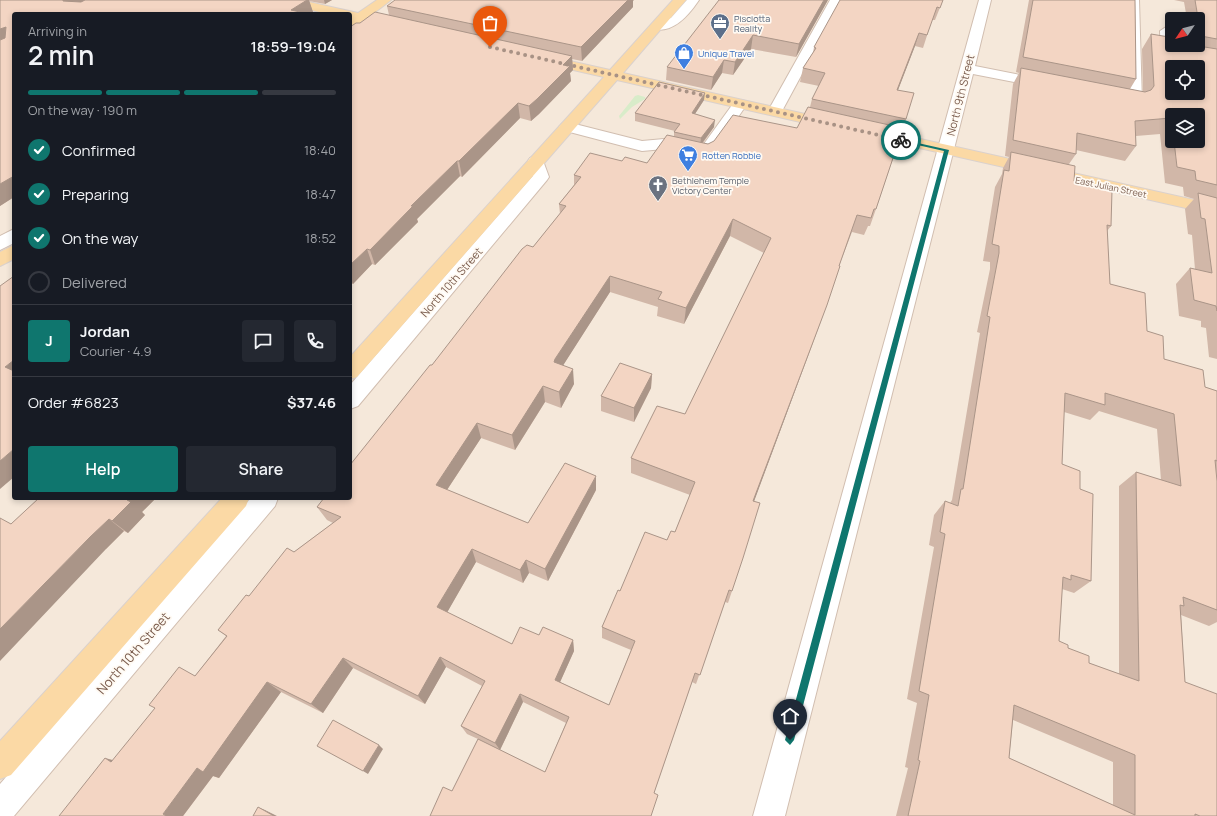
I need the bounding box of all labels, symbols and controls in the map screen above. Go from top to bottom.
pin [473,6,507,47]
icon: bag [479,12,501,34]
office icon: Pisciotta Reality [709,12,731,40]
place label: Pisciotta Reality [734,12,770,35]
north arrow [1165,12,1205,52]
map controls [1165,12,1205,148]
text: Arriving in [28,22,87,40]
text: 18:59–19:04 [250,36,336,57]
text: 2 min [28,37,94,73]
shop icon: Unique Travel [673,42,695,70]
place label: Unique Travel [698,47,754,60]
street label: North 9th Street [943,53,977,137]
button: locate [1165,60,1205,100]
text: On the way · 190 m [28,101,137,119]
button: layers [1165,108,1205,148]
courier [881,120,921,160]
icon: bike [890,129,912,151]
icon: check [28,139,50,161]
text: Confirmed [62,140,135,161]
text: 18:40 [304,141,336,159]
supermarket icon: Rotten Robbie [677,144,699,172]
place label: Rotten Robbie [702,149,761,162]
street label: East Julian Street [1074,173,1148,201]
church icon: Bethlehem Temple Victory Center [647,174,669,202]
place label: Bethlehem Temple Victory Center [672,174,749,197]
icon: check [28,183,50,205]
text: Preparing [62,184,129,205]
text: 18:47 [305,185,336,203]
icon: check [28,227,50,249]
text: On the way [62,228,138,249]
text: 18:52 [305,229,336,247]
street label: North 10th Street [417,244,485,320]
text: Delivered [62,272,127,293]
button: chat [242,320,284,362]
button: phone [294,320,336,362]
text: Jordan [80,321,130,342]
text: J [45,330,53,351]
text: Courier · 4.9 [80,342,152,360]
text: Order #6823 [28,392,119,413]
text: $37.46 [287,392,336,413]
button: Help [28,446,178,492]
button: Share [186,446,336,492]
street label: North 10th Street [92,608,174,698]
pin [773,699,807,740]
icon: home [779,705,801,727]

